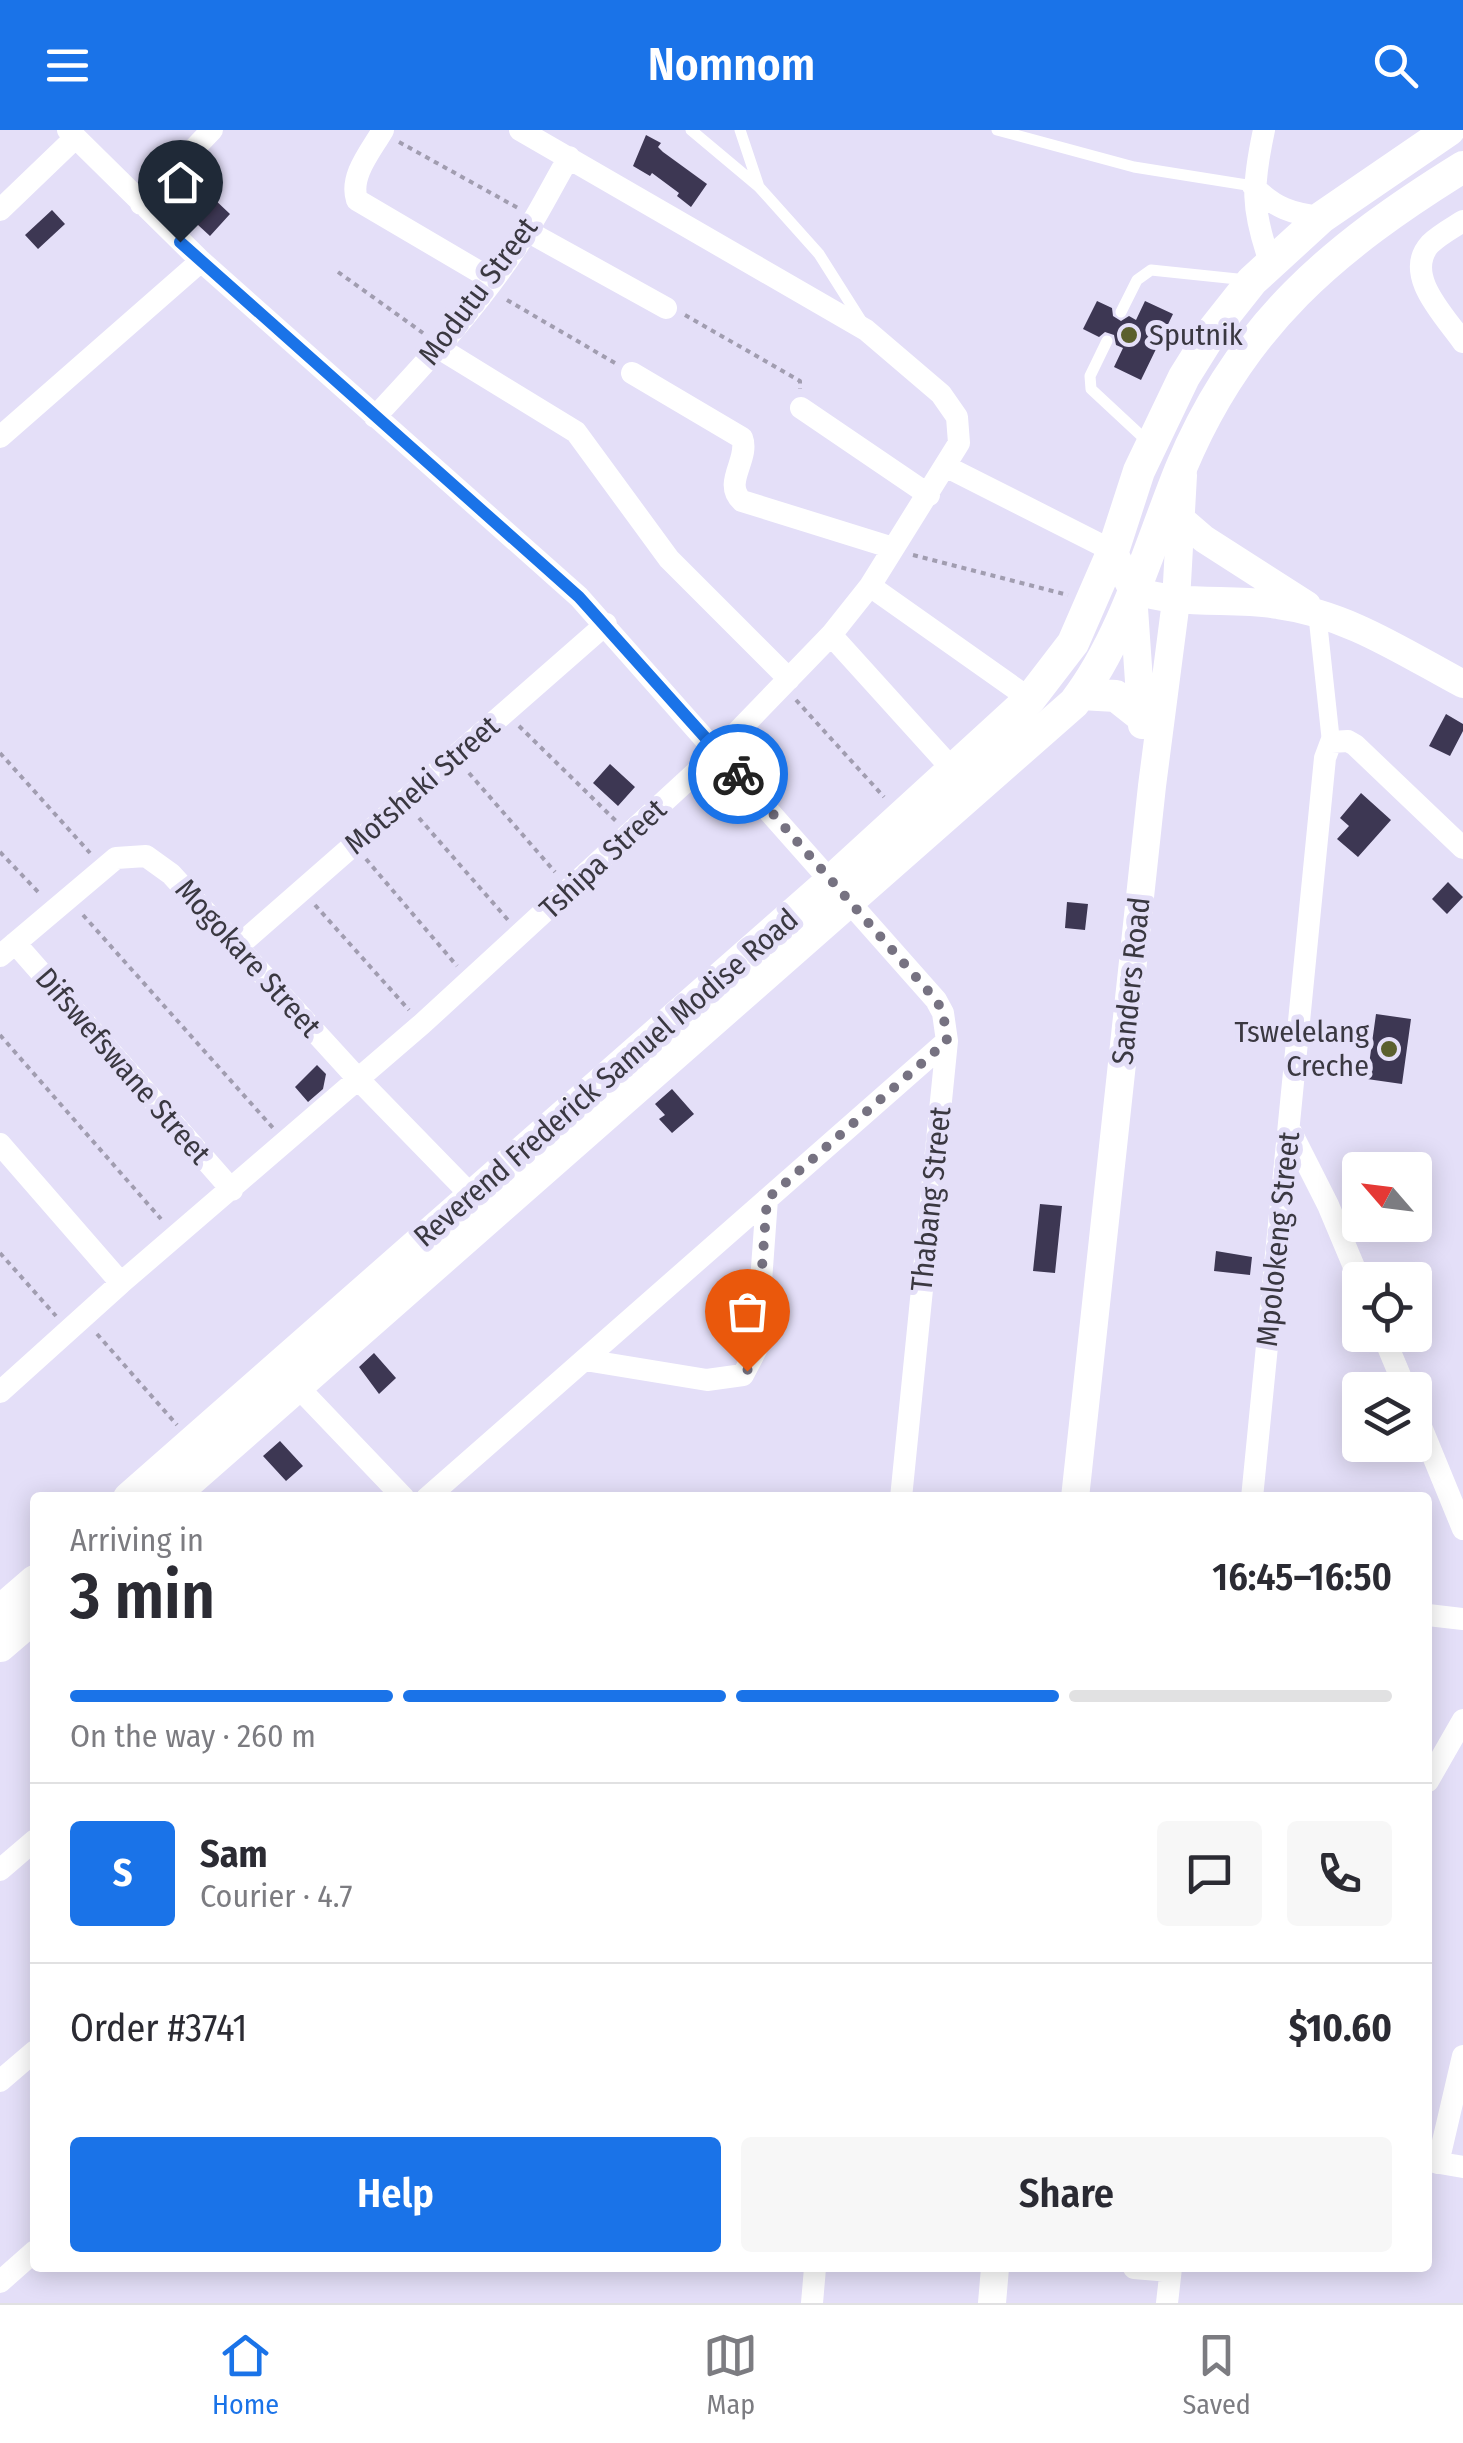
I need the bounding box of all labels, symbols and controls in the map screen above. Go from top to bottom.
icon: menu [40,38,95,93]
text: Nomnom [648,38,815,92]
icon: search [1368,38,1423,93]
pin [138,140,223,243]
icon: home [153,155,208,210]
street label: Modutu Street [411,210,545,372]
place label: Sputnik [1149,317,1243,353]
marker: Sputnik [1118,324,1140,346]
street label: Motsheki Street [337,708,507,862]
courier [688,724,788,824]
icon: bike [711,747,766,802]
street label: Tshipa Street [532,791,674,927]
street label: Mogokare Street [168,872,328,1045]
street label: Sanders Road [1104,895,1158,1067]
street label: Reverend Frederick Samuel Modise Road [407,901,805,1255]
street label: Difswefswane Street [28,961,218,1172]
place label: Tswelelang Creche [1235,1014,1370,1084]
marker: Tswelelang Creche [1378,1038,1400,1060]
street label: Thabang Street [903,1105,959,1293]
street label: Mpolokeng Street [1249,1130,1307,1348]
north arrow [1342,1152,1432,1242]
map controls [1342,1152,1432,1462]
button: locate [1342,1262,1432,1352]
pin [705,1269,790,1372]
icon: bag [720,1284,775,1339]
button: layers [1342,1372,1432,1462]
text: Arriving in [70,1521,204,1559]
text: 16:45–16:50 [1212,1554,1392,1600]
text: 3 min [70,1557,215,1635]
text: On the way · 260 m [70,1717,316,1755]
button: chat [1157,1821,1262,1926]
button: phone [1287,1821,1392,1926]
text: Sam [200,1831,268,1877]
text: S [113,1850,132,1896]
text: Courier · 4.7 [200,1877,352,1915]
text: Order #3741 [70,2005,247,2051]
text: $10.60 [1289,2005,1392,2051]
button: Help [70,2137,721,2252]
button: Share [741,2137,1392,2252]
tab: Home [212,2328,279,2421]
tab: Map [703,2328,758,2421]
tab: Saved [1182,2328,1251,2421]

